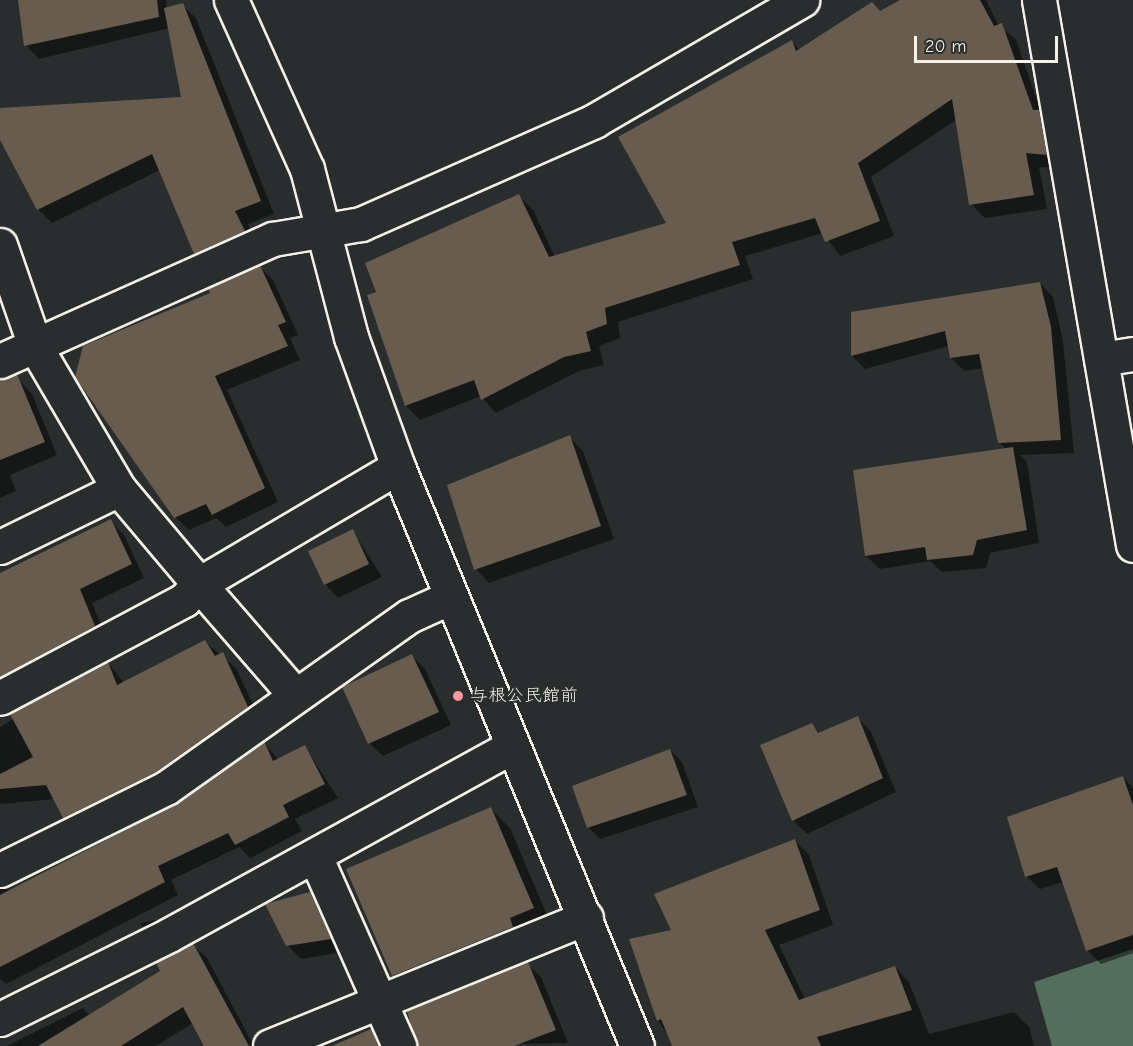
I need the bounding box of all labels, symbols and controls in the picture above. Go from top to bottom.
scale bar [917,24,1061,62]
text: 20 m [925,36,966,57]
place label: 与根公民館前 [470,685,578,707]
marker: 与根公民館前 [451,689,465,703]

